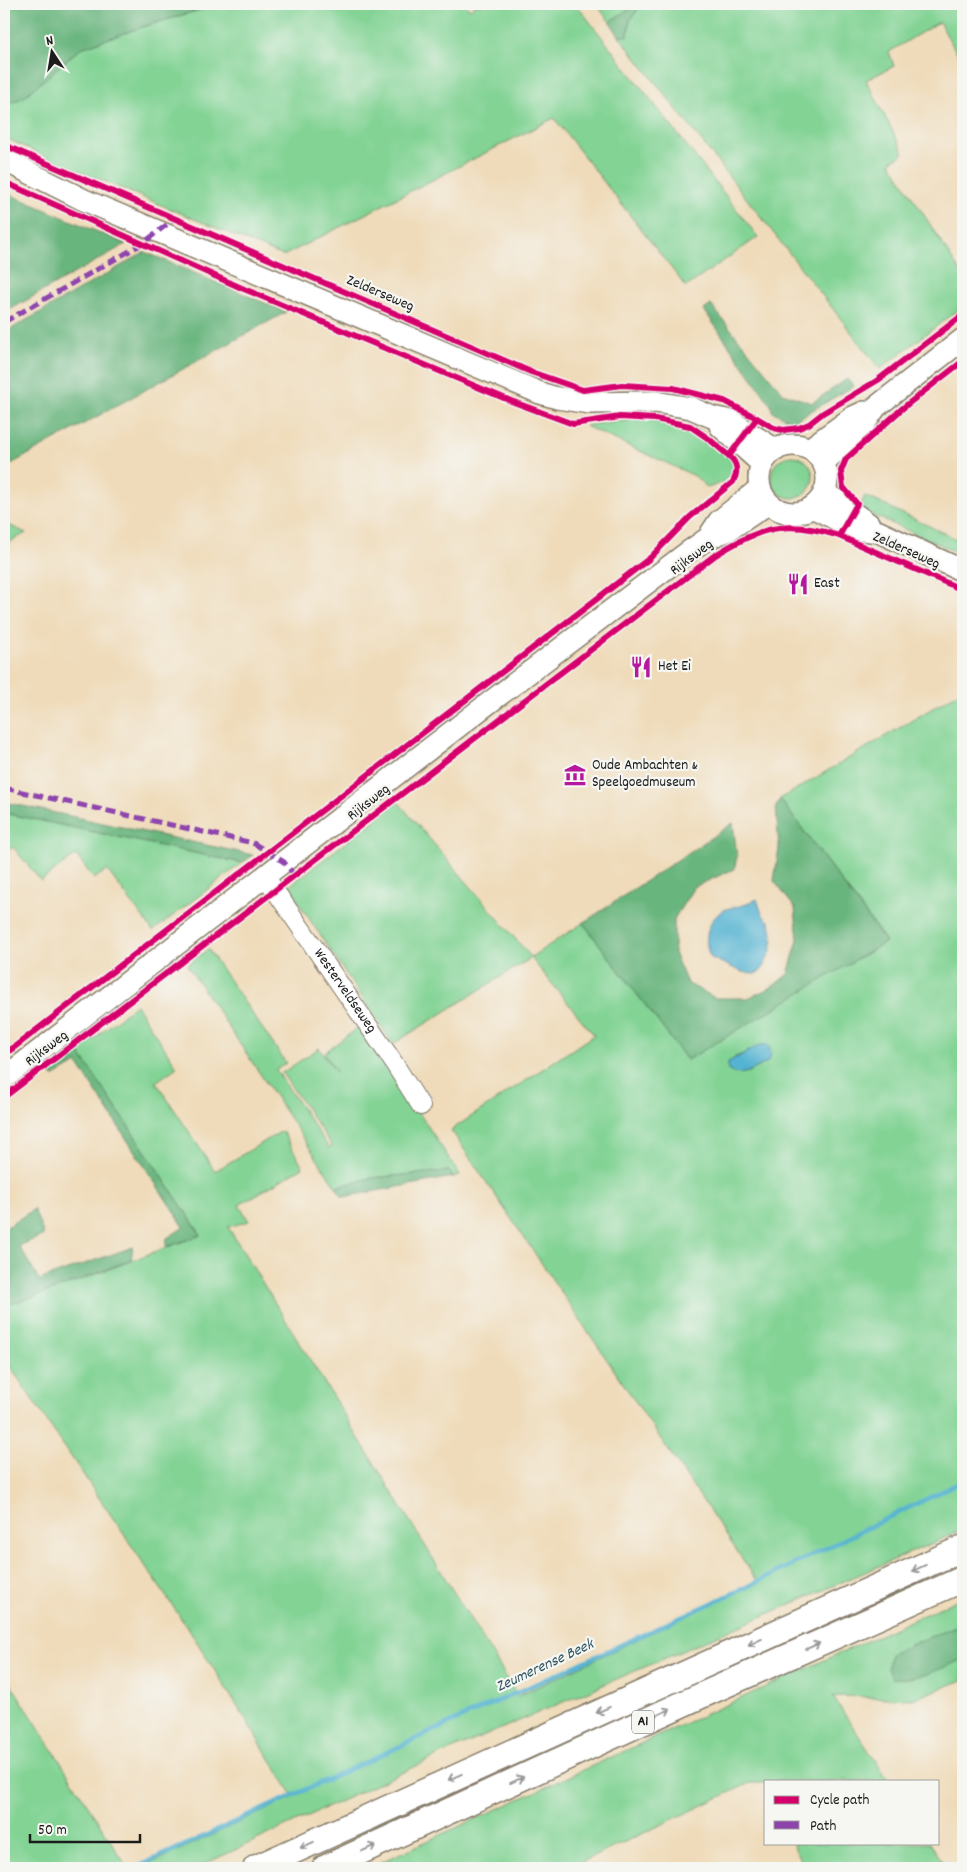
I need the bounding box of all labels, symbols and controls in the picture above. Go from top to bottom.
north arrow [28,28,78,78]
text: N [44,31,55,52]
street label: Zelderseweg [343,270,417,318]
street label: Zelderseweg [869,526,943,576]
street label: Rijksweg [666,534,718,582]
restaurant icon: East [785,571,811,597]
place label: East [814,573,840,595]
restaurant icon: Het Ei [628,654,654,680]
place label: Het Ei [658,656,691,678]
place label: Oude Ambachten & Speelgoedmuseum [592,755,698,794]
museum icon: Oude Ambachten & Speelgoedmuseum [562,762,588,788]
street label: Rijksweg [343,779,395,827]
street label: Westerveldseweg [307,944,382,1038]
street label: Rijksweg [21,1025,73,1073]
one-way arrow [912,1563,927,1573]
water label: Zeumerense Beek [493,1633,599,1699]
one-way arrow [748,1637,763,1647]
one-way arrow [805,1640,820,1650]
one-way arrow [596,1706,611,1715]
one-way arrow [656,1707,671,1717]
road number: A1 [632,1710,654,1734]
one-way arrow [448,1773,463,1783]
one-way arrow [509,1775,524,1784]
legend [764,1780,940,1844]
text: Cycle path [810,1790,870,1812]
scale bar [30,1812,140,1844]
text: Path [810,1816,836,1838]
text: 50 m [38,1820,67,1842]
one-way arrow [300,1840,315,1850]
one-way arrow [361,1843,376,1852]

